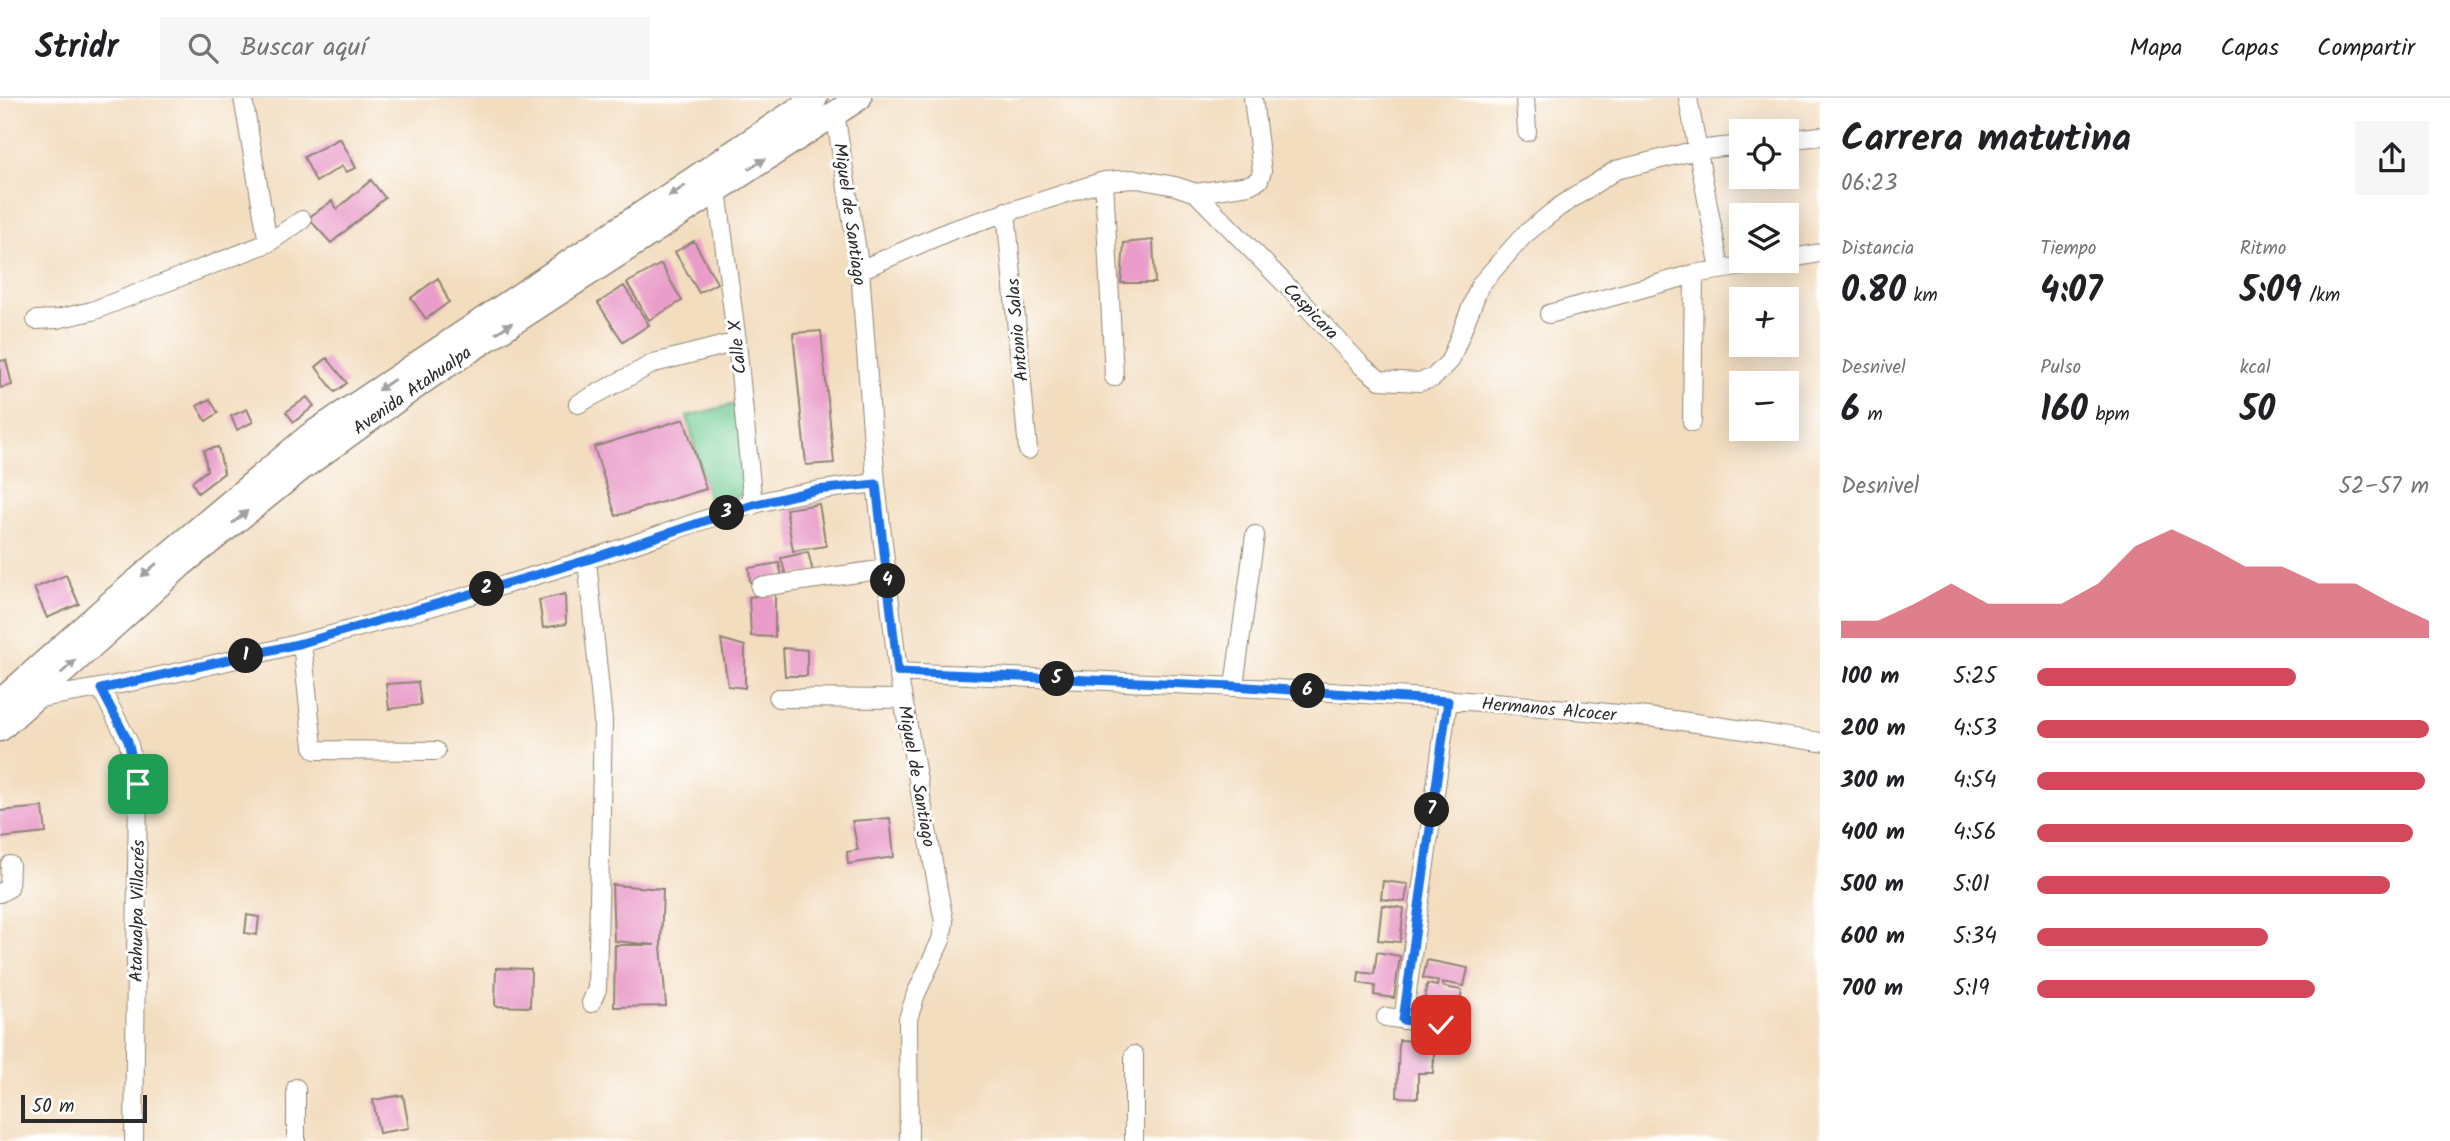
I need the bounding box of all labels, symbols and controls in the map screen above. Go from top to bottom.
search box [160,17,650,80]
text: Stridr [35,22,118,75]
text: Buscar aquí [240,27,367,69]
icon: search [184,29,222,67]
text: Mapa [2130,29,2182,68]
text: Capas [2220,29,2279,68]
text: Compartir [2317,29,2415,68]
text: Carrera matutina [1841,110,2131,170]
map controls [1729,119,1799,441]
button: locate [1729,119,1799,189]
button: share [2355,121,2429,195]
street label: Miguel de Santiago [824,141,873,287]
one-way arrow [747,158,766,171]
text: 06:23 [1841,166,1897,202]
one-way arrow [668,184,686,198]
button: layers [1729,203,1799,273]
text: Distancia [1841,234,1914,264]
text: Tiempo [2040,234,2096,264]
text: Ritmo [2240,234,2286,264]
text: 0.80 [1841,264,1906,320]
text: 4:07 [2040,264,2103,320]
text: 5:09 [2240,264,2302,320]
street label: Antonio Salas [1000,277,1037,383]
street label: Caspicara [1275,277,1345,348]
text: km [1906,281,1938,311]
text: /km [2302,281,2340,311]
button: + [1729,287,1799,357]
street label: Calle X [721,317,756,376]
one-way arrow [495,322,514,335]
street label: Avenida Atahualpa [347,339,478,443]
text: Desnivel [1841,353,1906,383]
text: Pulso [2040,353,2081,383]
text: kcal [2240,353,2271,383]
button: − [1729,371,1799,441]
one-way arrow [377,378,395,392]
text: 6 [1841,383,1860,439]
text: 160 [2040,383,2088,439]
text: 50 [2240,383,2275,439]
text: m [1860,400,1883,430]
text: bpm [2088,400,2130,430]
text: Desnivel [1841,469,1919,505]
text: 52–57 m [2339,469,2429,505]
pin: 3 [710,496,744,530]
text: 3 [721,497,732,527]
one-way arrow [231,511,249,525]
one-way arrow [140,562,157,577]
pin: 4 [870,564,906,598]
text: 4 [882,565,893,595]
pin: 2 [470,572,504,606]
text: 2 [481,573,492,603]
pin: 1 [229,638,264,674]
text: 1 [243,640,248,670]
one-way arrow [60,659,77,675]
text: 100 m [1841,659,1899,695]
text: 5:25 [1953,659,1997,695]
pin: 5 [1040,662,1074,696]
text: 5 [1052,663,1061,693]
pin: 6 [1290,674,1326,708]
text: 6 [1302,675,1313,705]
street label: Hermanos Alcocer [1480,690,1618,731]
street label: Miguel de Santiago [889,703,942,850]
text: 200 m [1841,711,1906,747]
text: 4:53 [1953,711,1997,747]
pin [108,754,168,814]
text: 300 m [1841,763,1905,799]
text: 4:54 [1953,763,1996,799]
icon: arrive [119,765,157,803]
pin: 7 [1414,792,1450,828]
text: 7 [1427,794,1436,824]
text: 400 m [1841,815,1905,851]
text: 4:56 [1953,815,1996,851]
street label: Atahualpa Villacrés [123,839,154,982]
text: 500 m [1841,867,1904,903]
text: 5:01 [1953,867,1990,903]
text: 600 m [1841,919,1905,955]
text: 5:34 [1953,919,1997,955]
text: 700 m [1841,971,1903,1007]
text: 5:19 [1953,971,1989,1007]
pin [1411,995,1471,1055]
icon: check [1422,1006,1460,1044]
scale bar [21,1092,147,1124]
text: 50 m [32,1092,74,1122]

